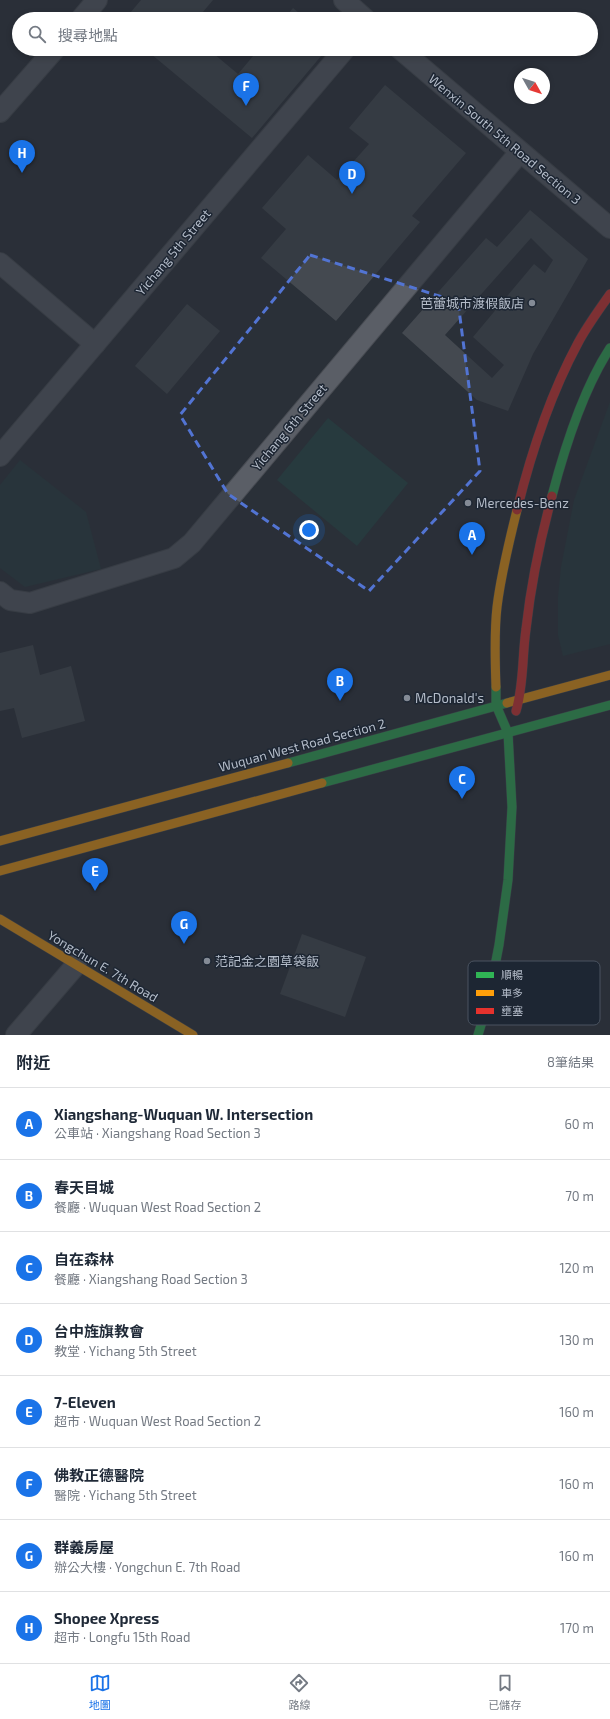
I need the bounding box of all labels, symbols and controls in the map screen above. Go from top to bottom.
search box [12,12,598,56]
icon: search [26,23,48,45]
text: 搜尋地點 [58,26,118,44]
north arrow [514,68,550,104]
street label: Wenxin South 5th Road Section 3 [426,71,584,207]
pin: F [233,73,259,106]
pin: H [9,140,35,173]
pin: D [339,161,365,194]
street label: Yichang 5th Street [132,206,214,298]
place label: 芭蕾城市渡假飯店 [420,295,524,311]
marker: 芭蕾城市渡假飯店 [527,298,537,308]
street label: Yichang 6th Street [248,380,330,474]
place label: Mercedes-Benz [476,495,569,511]
marker: Mercedes-Benz [463,498,473,508]
your location [299,520,319,540]
pin: A [459,522,485,555]
pin: B [327,668,353,701]
place label: McDonald's [415,690,484,706]
marker: McDonald's [402,693,412,703]
street label: Wuquan West Road Section 2 [217,715,387,775]
pin: C [449,766,475,799]
pin: E [82,858,108,891]
pin: G [171,911,197,944]
street label: Yongchun E. 7th Road [45,927,161,1005]
place label: 范記金之園草袋飯 [215,953,319,969]
marker: 范記金之園草袋飯 [202,956,212,966]
legend [468,961,600,1025]
text: 順暢 [501,968,523,981]
text: 車多 [501,986,523,999]
text: 壅塞 [501,1004,523,1017]
text: 附近 [16,1052,50,1072]
text: 8筆結果 [547,1054,594,1070]
text: Xiangshang-Wuquan W. Intersection [54,1105,313,1123]
text: A [25,1116,33,1132]
text: 60 m [564,1116,594,1132]
text: 公車站 · Xiangshang Road Section 3 [54,1125,261,1141]
text: 春天目城 [54,1178,114,1196]
text: B [25,1188,33,1204]
text: 70 m [565,1188,594,1204]
text: 餐廳 · Wuquan West Road Section 2 [54,1199,261,1215]
text: 自在森林 [54,1250,114,1268]
text: C [25,1260,33,1276]
text: 120 m [559,1260,594,1276]
text: 餐廳 · Xiangshang Road Section 3 [54,1271,248,1287]
text: 台中旌旗教會 [54,1322,144,1340]
text: D [25,1332,33,1348]
text: 130 m [559,1332,594,1348]
text: 教堂 · Yichang 5th Street [54,1343,197,1359]
text: 7-Eleven [54,1393,116,1411]
text: E [25,1404,33,1420]
text: 160 m [559,1404,594,1420]
text: 超市 · Wuquan West Road Section 2 [54,1413,261,1429]
text: 佛教正德醫院 [54,1466,144,1484]
text: F [25,1476,33,1492]
text: 160 m [559,1476,594,1492]
text: 醫院 · Yichang 5th Street [54,1487,197,1503]
text: 群義房屋 [54,1538,114,1556]
text: G [25,1548,33,1564]
text: 160 m [559,1548,594,1564]
text: 辦公大樓 · Yongchun E. 7th Road [54,1559,240,1575]
text: Shopee Xpress [54,1609,159,1627]
text: H [25,1620,33,1636]
text: 170 m [560,1620,594,1636]
text: 超市 · Longfu 15th Road [54,1629,190,1645]
tab: 地圖 [89,1672,111,1712]
tab: 路線 [288,1672,310,1712]
tab: 已儲存 [488,1672,521,1712]

